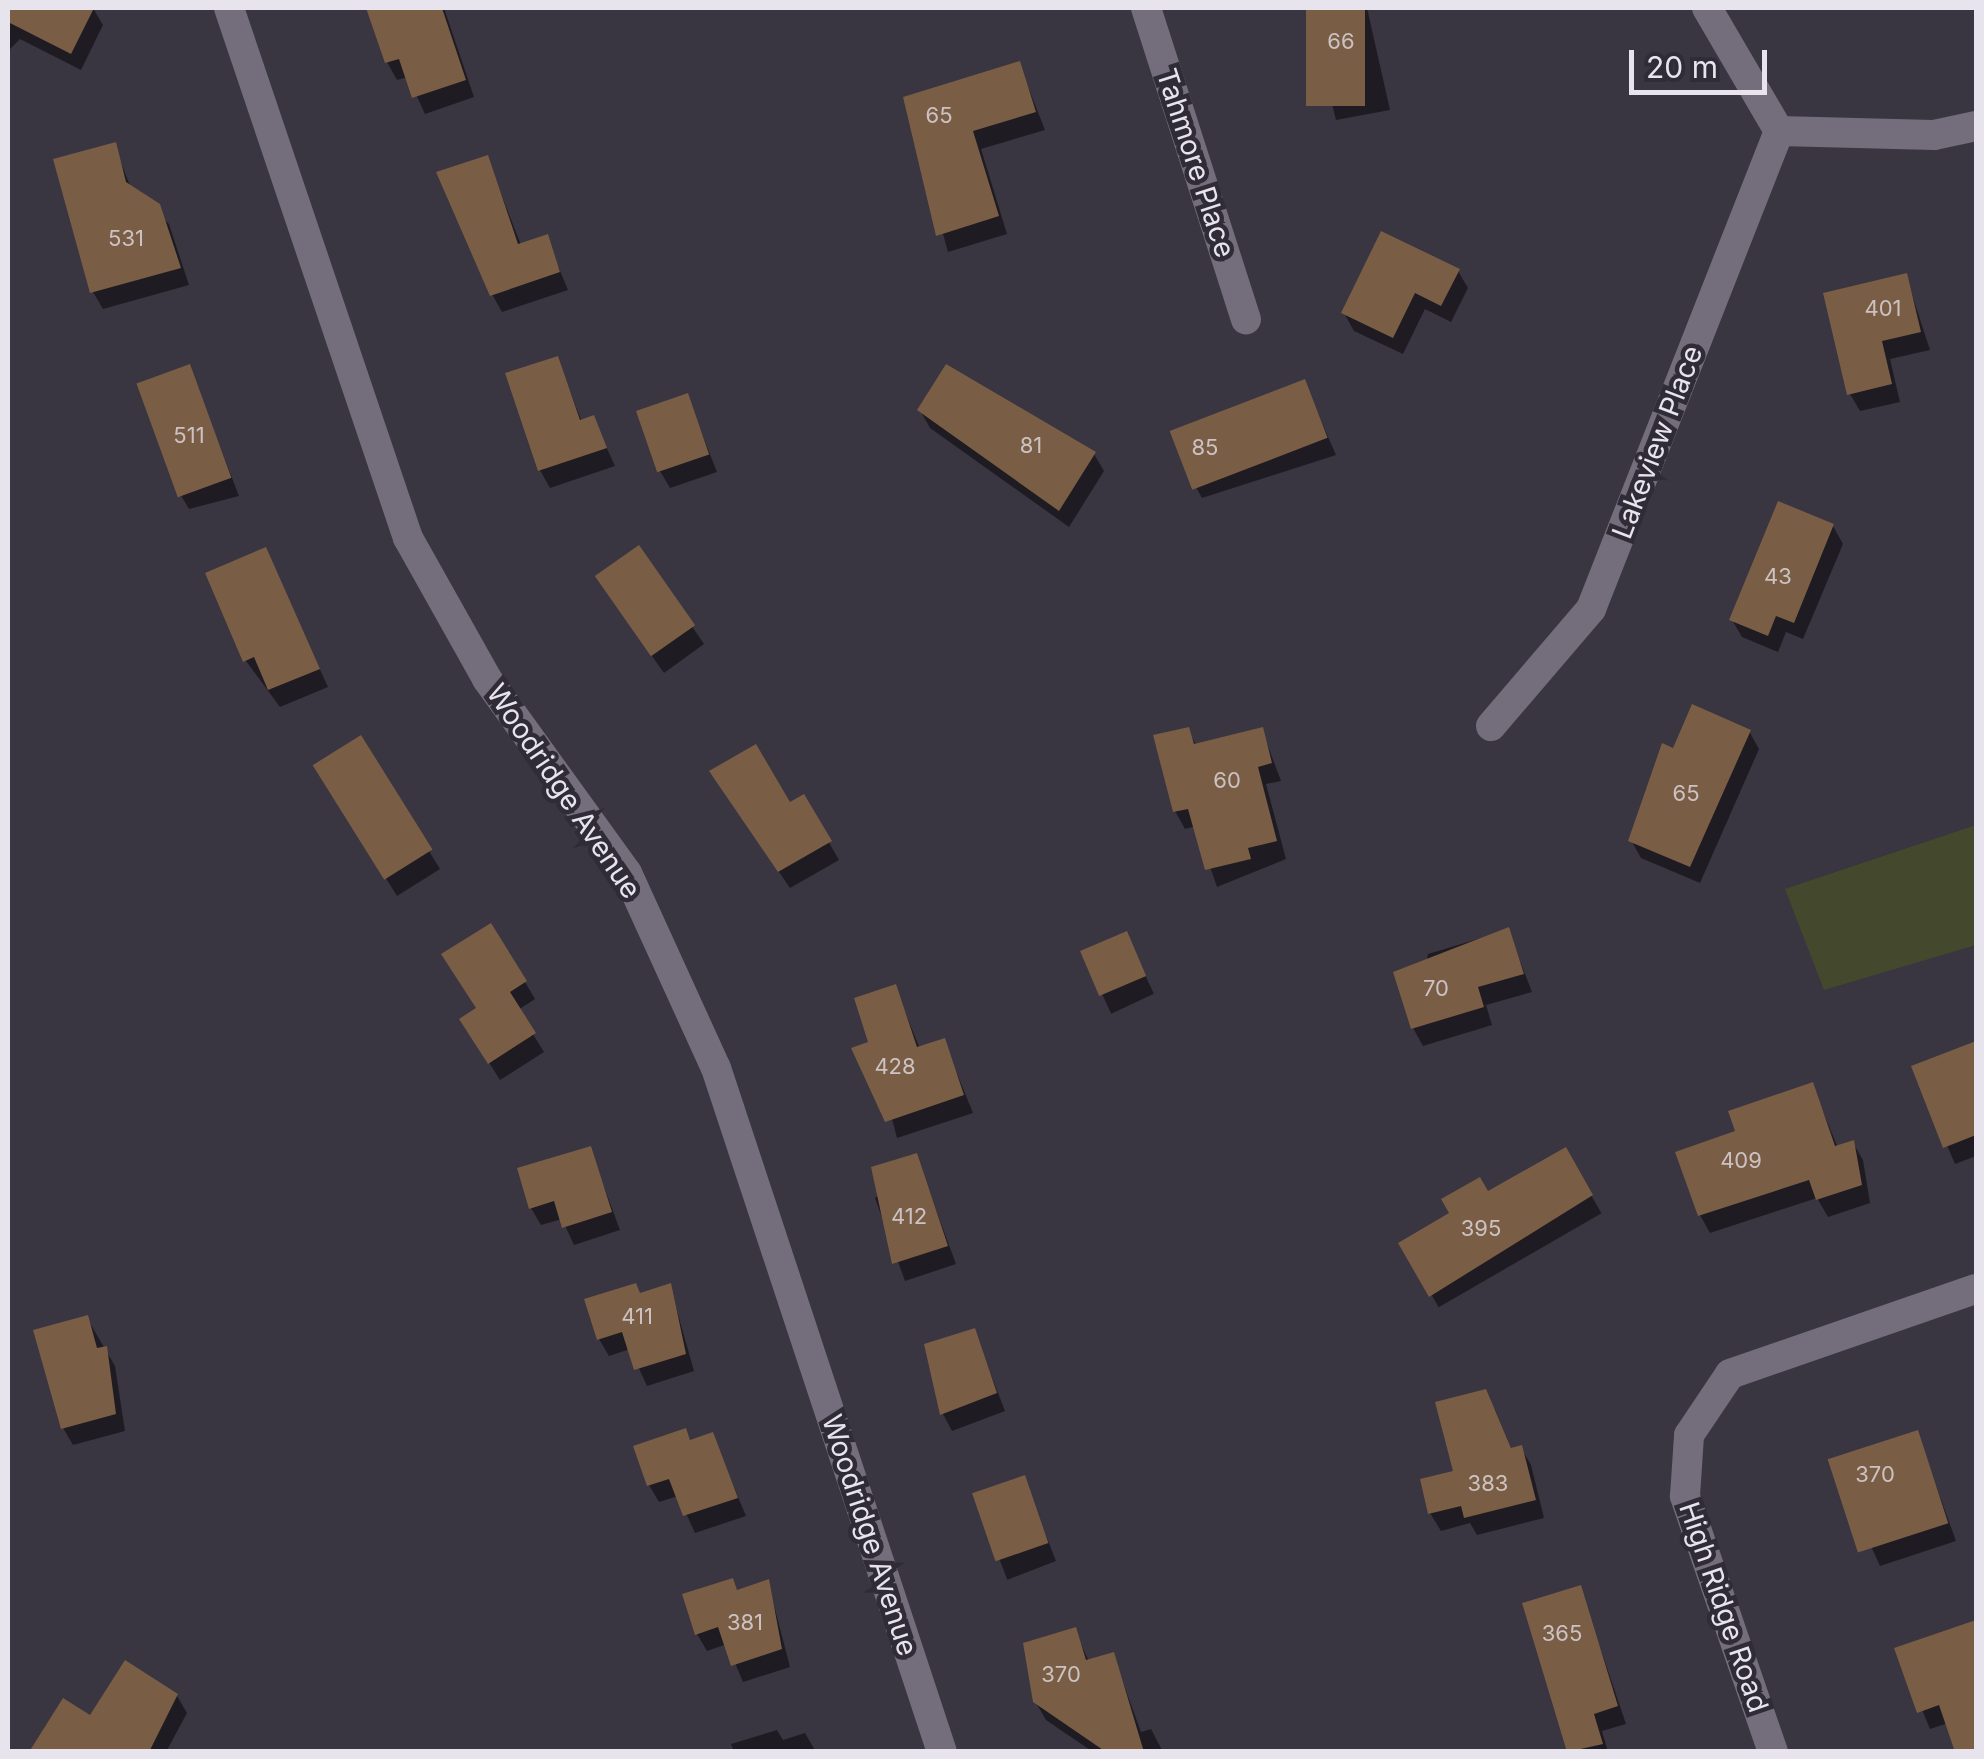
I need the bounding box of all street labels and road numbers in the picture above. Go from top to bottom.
street label: Tahmore Place [1150,64,1242,262]
street label: Lakeview Place [1605,341,1709,543]
street label: Woodridge Avenue [480,677,648,905]
street label: Woodridge Avenue [815,1410,925,1660]
street label: High Ridge Road [1672,1498,1776,1716]

